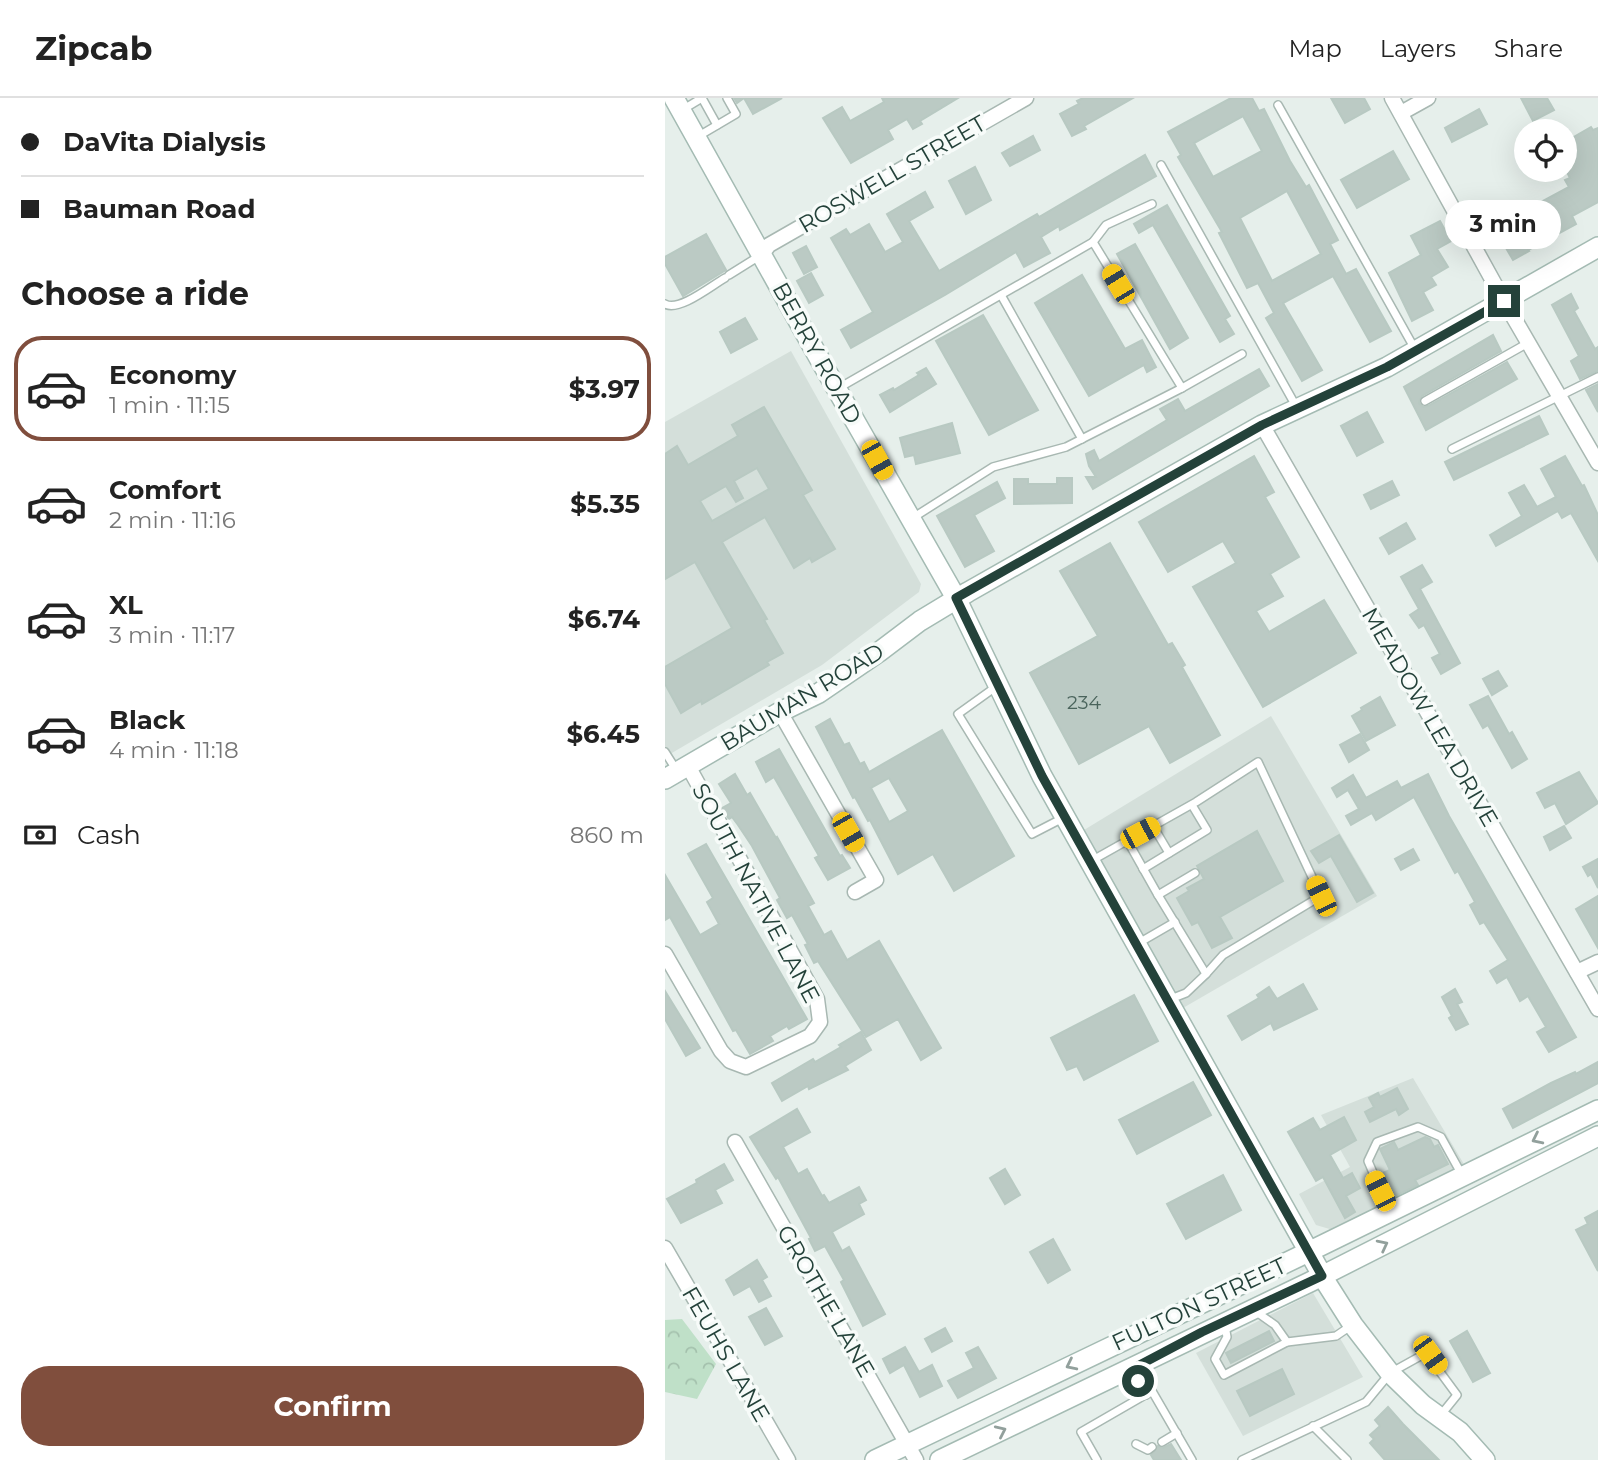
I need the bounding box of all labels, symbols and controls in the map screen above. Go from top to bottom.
text: Zipcab [35,28,152,68]
text: Map [1288,34,1342,63]
text: Layers [1380,34,1456,63]
text: Share [1494,34,1563,63]
street label: ROSWELL STREET [793,109,991,239]
map controls [1514,119,1577,182]
button: locate [1514,119,1577,182]
text: DaVita Dialysis [63,126,266,158]
text: Bauman Road [63,193,255,225]
callout: 3 min [1446,200,1562,248]
text: 3 min [1469,210,1537,238]
car [1099,261,1138,307]
text: Choose a ride [21,274,249,313]
street label: BERRY ROAD [767,277,867,429]
route end [1488,285,1520,317]
icon: car [25,357,88,420]
text: Economy [109,359,236,391]
text: $3.97 [569,373,640,405]
text: 1 min · 11:15 [109,391,230,419]
car [858,437,897,483]
icon: car [25,472,88,535]
text: Comfort [109,474,221,506]
text: $5.35 [570,488,640,520]
text: 2 min · 11:16 [109,506,236,534]
icon: car [25,587,88,650]
text: XL [109,589,143,621]
text: $6.74 [568,603,640,635]
street label: MEADOW LEA DRIVE [1356,603,1504,831]
text: 3 min · 11:17 [109,621,235,649]
street label: BAUMAN ROAD [715,637,889,757]
house number: 234 [1067,691,1101,714]
icon: car [25,702,88,765]
text: Black [109,704,185,736]
text: $6.45 [566,718,640,750]
text: 4 min · 11:18 [109,736,239,764]
street label: SOUTH NATIVE LANE [686,778,826,1008]
car [829,809,868,855]
car [1117,814,1164,852]
icon: cash [21,816,59,854]
text: Cash [77,819,141,851]
text: 860 m [570,821,644,849]
car [1303,873,1340,919]
one-way arrow [1532,1131,1544,1145]
car [1362,1168,1399,1214]
street label: GROTHE LANE [771,1220,881,1382]
one-way arrow [1376,1239,1388,1253]
street label: FULTON STREET [1107,1251,1291,1357]
street label: FEUHS LANE [676,1282,776,1426]
car [1410,1332,1451,1378]
one-way arrow [1065,1357,1078,1371]
route start [1122,1365,1154,1397]
button: Confirm [21,1366,644,1446]
one-way arrow [994,1425,1006,1439]

